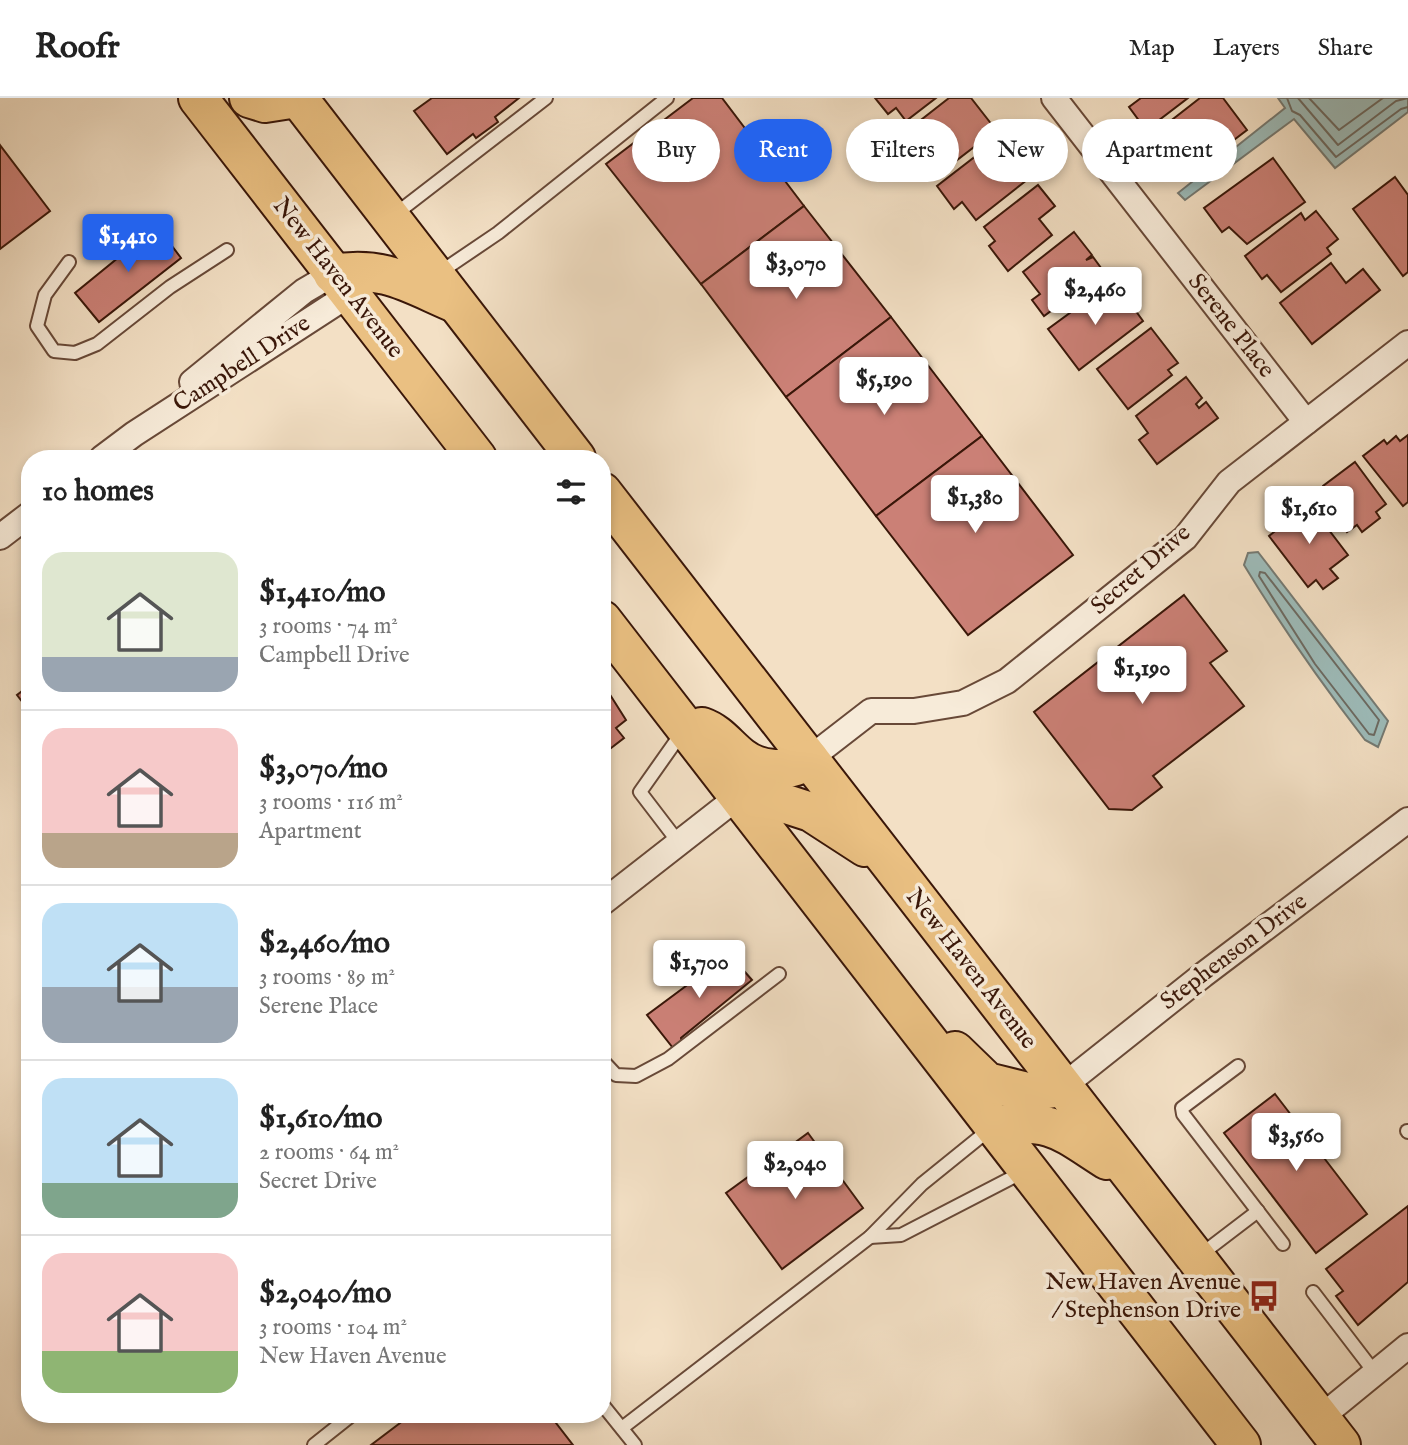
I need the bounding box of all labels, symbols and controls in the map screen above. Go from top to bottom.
text: Roofr [35,27,120,69]
text: Map [1129,33,1175,64]
text: Layers [1213,33,1280,64]
text: Share [1318,33,1373,64]
chip: Buy [632,119,720,182]
chip: Rent [734,119,832,182]
chip: Filters [846,119,959,182]
chip: New [973,119,1068,182]
chip: Apartment [1082,119,1237,182]
street label: New Haven Avenue [266,191,410,365]
pin: $1,410 [71,214,185,274]
text: $1,410 [98,222,158,251]
pin: $3,070 [739,242,853,301]
text: $3,070 [766,249,826,278]
street label: Serene Place [1181,267,1281,385]
pin: $2,460 [1038,268,1152,327]
text: $2,460 [1064,275,1126,304]
street label: Campbell Drive [168,308,316,420]
pin: $5,190 [827,358,941,417]
text: $5,190 [855,365,913,394]
text: 10 homes [42,473,154,511]
icon: filters [552,473,590,511]
pin: $1,380 [918,476,1032,535]
text: $1,380 [947,483,1003,512]
pin: $1,610 [1252,486,1366,546]
text: $1,610 [1281,494,1337,523]
street label: Secret Drive [1084,518,1198,622]
text: $1,410/mo [259,574,385,612]
icon: home [98,580,182,664]
text: 3 rooms · 74 m² [259,612,398,641]
text: Campbell Drive [259,641,410,670]
pin: $1,190 [1085,646,1199,706]
text: $1,190 [1113,654,1171,683]
text: $3,070/mo [259,750,388,788]
icon: home [98,756,182,840]
text: 3 rooms · 116 m² [259,788,403,817]
text: Apartment [259,817,362,846]
street label: New Haven Avenue [899,882,1043,1056]
street label: Stephenson Drive [1154,887,1314,1017]
text: $2,460/mo [259,925,390,963]
icon: home [98,931,182,1015]
pin: $1,700 [642,940,756,1000]
text: $1,700 [669,948,729,977]
text: 3 rooms · 89 m² [259,963,395,992]
text: Serene Place [259,992,378,1021]
text: $1,610/mo [259,1100,382,1138]
icon: home [98,1106,182,1190]
pin: $3,560 [1239,1114,1353,1173]
text: $3,560 [1268,1121,1324,1150]
text: 2 rooms · 64 m² [259,1138,399,1167]
pin: $2,040 [738,1142,852,1201]
text: $2,040 [763,1149,827,1178]
text: Secret Drive [259,1167,377,1196]
place label: New Haven Avenue / Stephenson Drive [1045,1267,1241,1326]
text: $2,040/mo [259,1275,391,1313]
bus stop icon: New Haven Avenue / Stephenson Drive [1247,1279,1281,1313]
icon: home [98,1281,182,1365]
text: 3 rooms · 104 m² [259,1313,407,1342]
text: New Haven Avenue [259,1342,447,1371]

